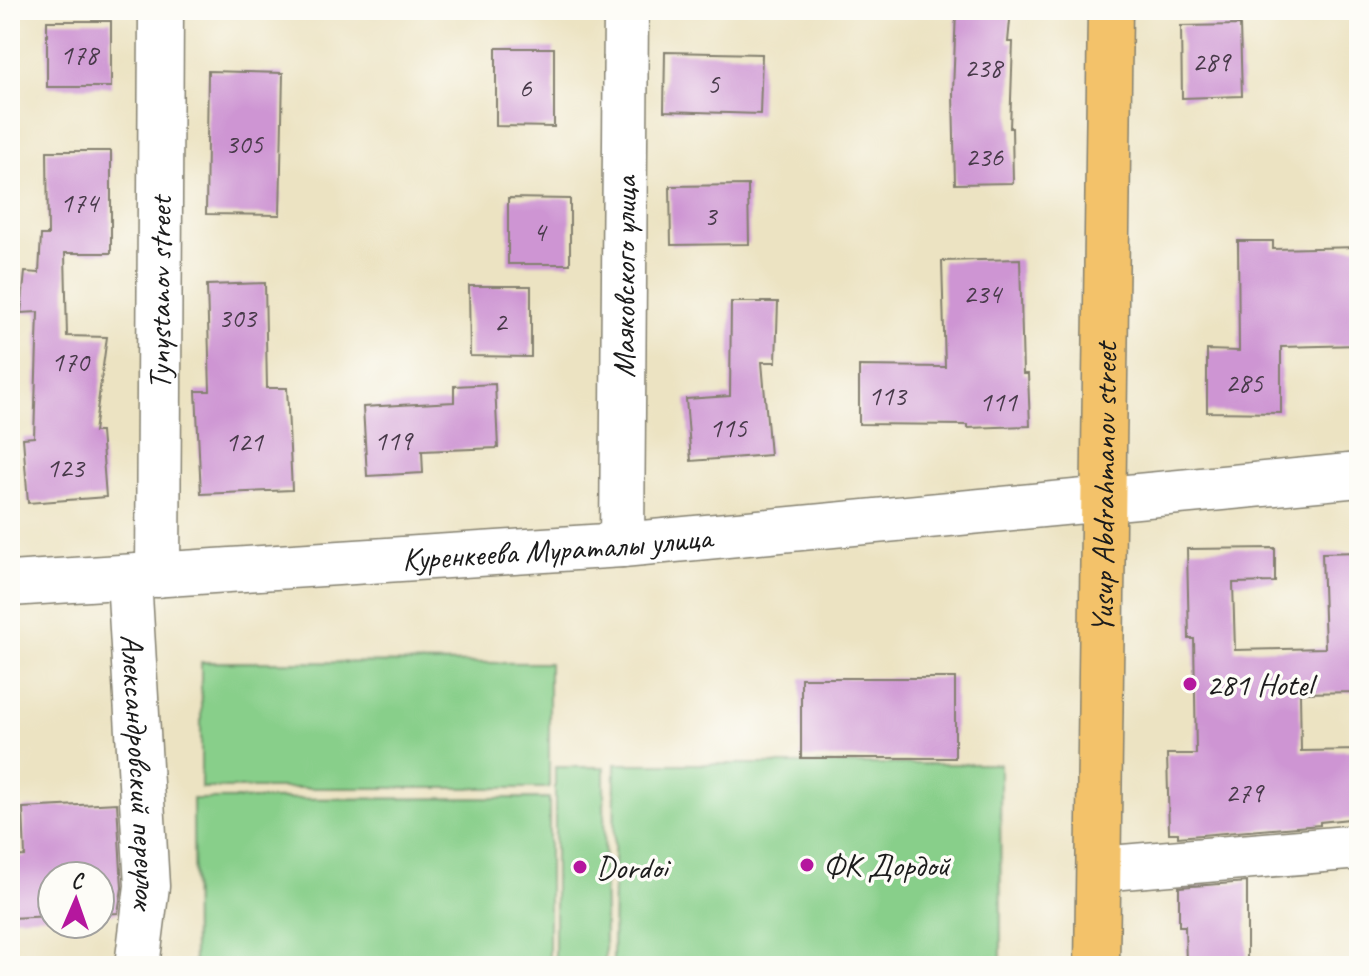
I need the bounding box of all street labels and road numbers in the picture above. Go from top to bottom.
street label: Маяковского улица [603,174,646,378]
street label: Tynystanov street [139,193,181,390]
street label: Yusup Abdrahmanov street [1082,339,1127,634]
street label: Куренкеева Мураталы улица [401,516,716,580]
street label: Александровский переулок [111,633,167,915]

